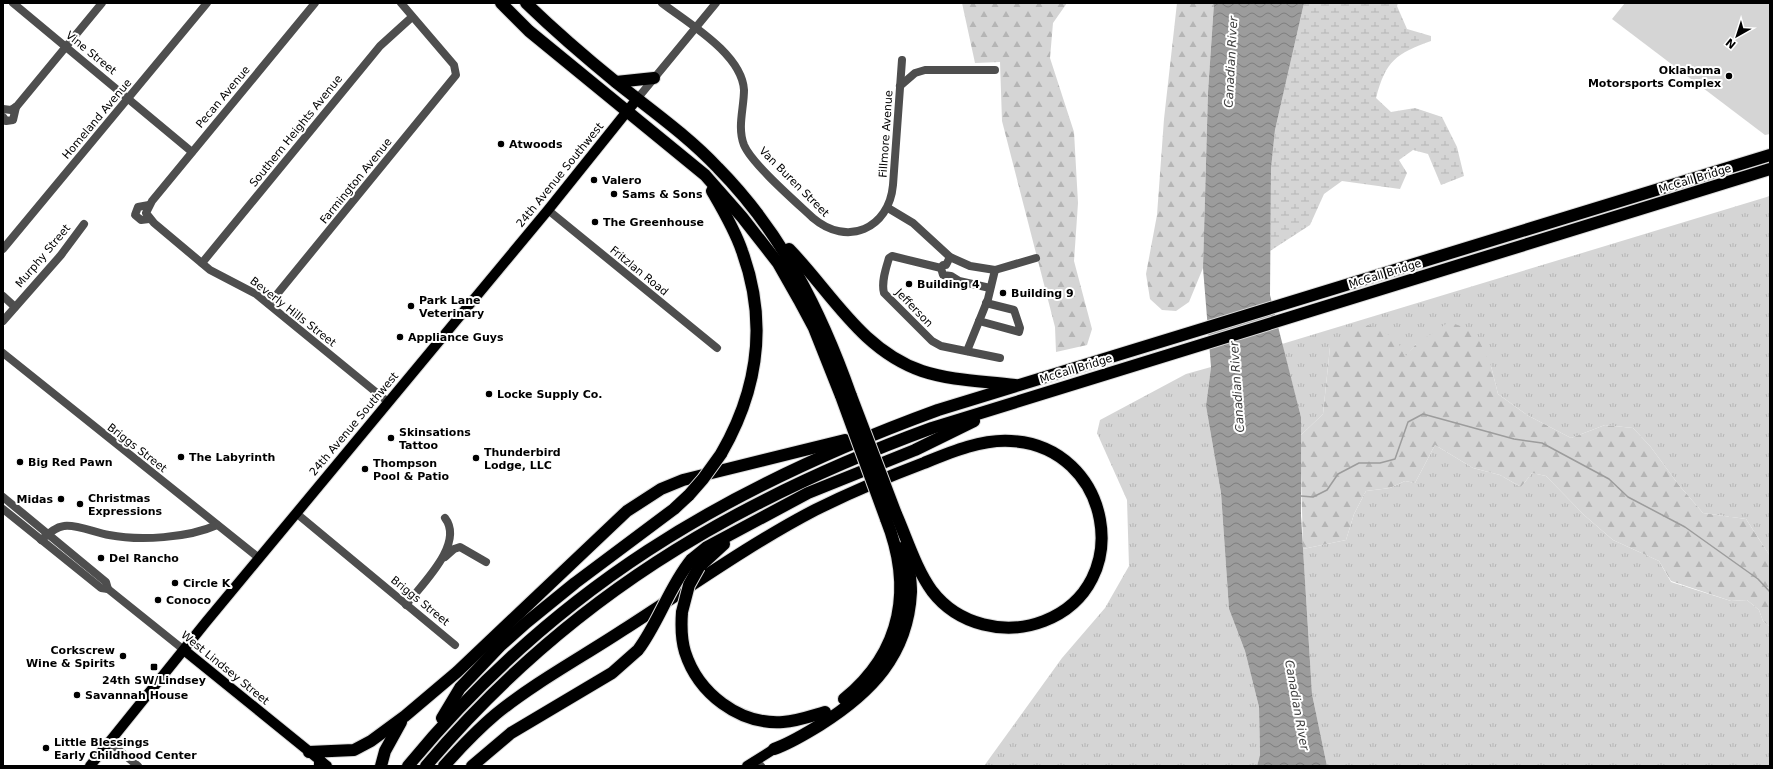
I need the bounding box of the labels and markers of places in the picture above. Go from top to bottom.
place label: Oklahoma Motorsports Complex [1588,64,1721,90]
marker: Oklahoma Motorsports Complex [1724,71,1734,81]
place label: Atwoods [509,138,563,151]
marker: Atwoods [496,139,506,149]
place label: Valero [602,174,642,187]
marker: Valero [589,175,599,185]
place label: Sams & Sons [622,188,703,201]
marker: Sams & Sons [609,189,619,199]
place label: The Greenhouse [603,216,704,229]
marker: The Greenhouse [590,217,600,227]
place label: Building 4 [917,278,980,291]
marker: Building 4 [904,279,914,289]
place label: Building 9 [1011,287,1074,300]
marker: Building 9 [998,288,1008,298]
place label: Park Lane Veterinary [419,294,484,320]
marker: Park Lane Veterinary [406,301,416,311]
place label: Appliance Guys [408,331,504,344]
marker: Appliance Guys [395,332,405,342]
place label: Locke Supply Co. [497,388,602,401]
marker: Locke Supply Co. [484,389,494,399]
place label: Skinsations Tattoo [399,426,471,452]
marker: Skinsations Tattoo [386,433,396,443]
place label: Thunderbird Lodge, LLC [484,446,561,472]
place label: The Labyrinth [189,451,275,464]
marker: The Labyrinth [176,452,186,462]
marker: Thunderbird Lodge, LLC [471,453,481,463]
place label: Big Red Pawn [28,456,113,469]
marker: Big Red Pawn [15,457,25,467]
place label: Thompson Pool & Patio [373,457,449,483]
marker: Thompson Pool & Patio [360,464,370,474]
place label: Christmas Expressions [88,492,163,518]
place label: Midas [16,493,53,506]
marker: Midas [56,494,66,504]
marker: Christmas Expressions [75,499,85,509]
place label: Del Rancho [109,552,179,565]
marker: Del Rancho [96,553,106,563]
place label: Circle K [183,577,231,590]
marker: Circle K [170,578,180,588]
place label: Conoco [166,594,212,607]
marker: Conoco [153,595,163,605]
place label: Corkscrew Wine & Spirits [26,644,115,670]
marker: Corkscrew Wine & Spirits [118,651,128,661]
marker: 24th SW/Lindsey [149,662,159,672]
place label: 24th SW/Lindsey [102,674,206,687]
place label: Savannah House [85,689,188,702]
marker: Savannah House [72,690,82,700]
place label: Little Blessings Early Childhood Center [54,736,197,762]
marker: Little Blessings Early Childhood Center [41,743,51,753]

